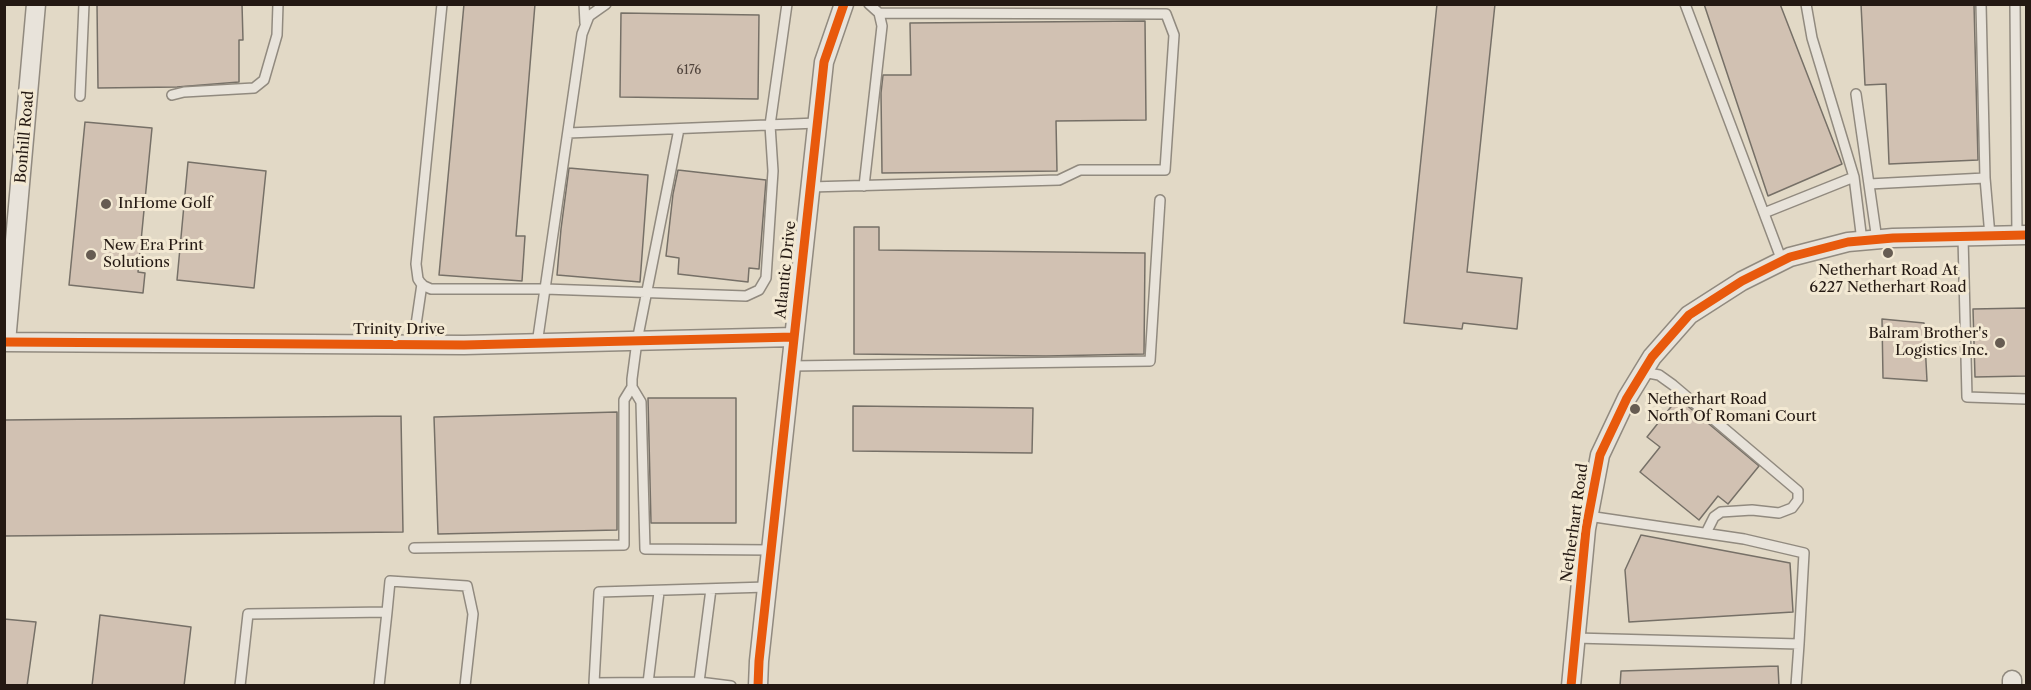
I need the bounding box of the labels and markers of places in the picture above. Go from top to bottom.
place label: InHome Golf [118,195,212,213]
marker: InHome Golf [99,197,113,211]
place label: New Era Print Solutions [103,237,204,272]
marker: Netherhart Road At 6227 Netherhart Road [1881,246,1895,260]
marker: New Era Print Solutions [84,248,98,262]
place label: Netherhart Road At 6227 Netherhart Road [1809,262,1967,297]
place label: Balram Brother's Logistics Inc. [1868,325,1988,360]
marker: Balram Brother's Logistics Inc. [1993,336,2007,350]
place label: Netherhart Road North Of Romani Court [1647,391,1817,426]
marker: Netherhart Road North Of Romani Court [1628,402,1642,416]

